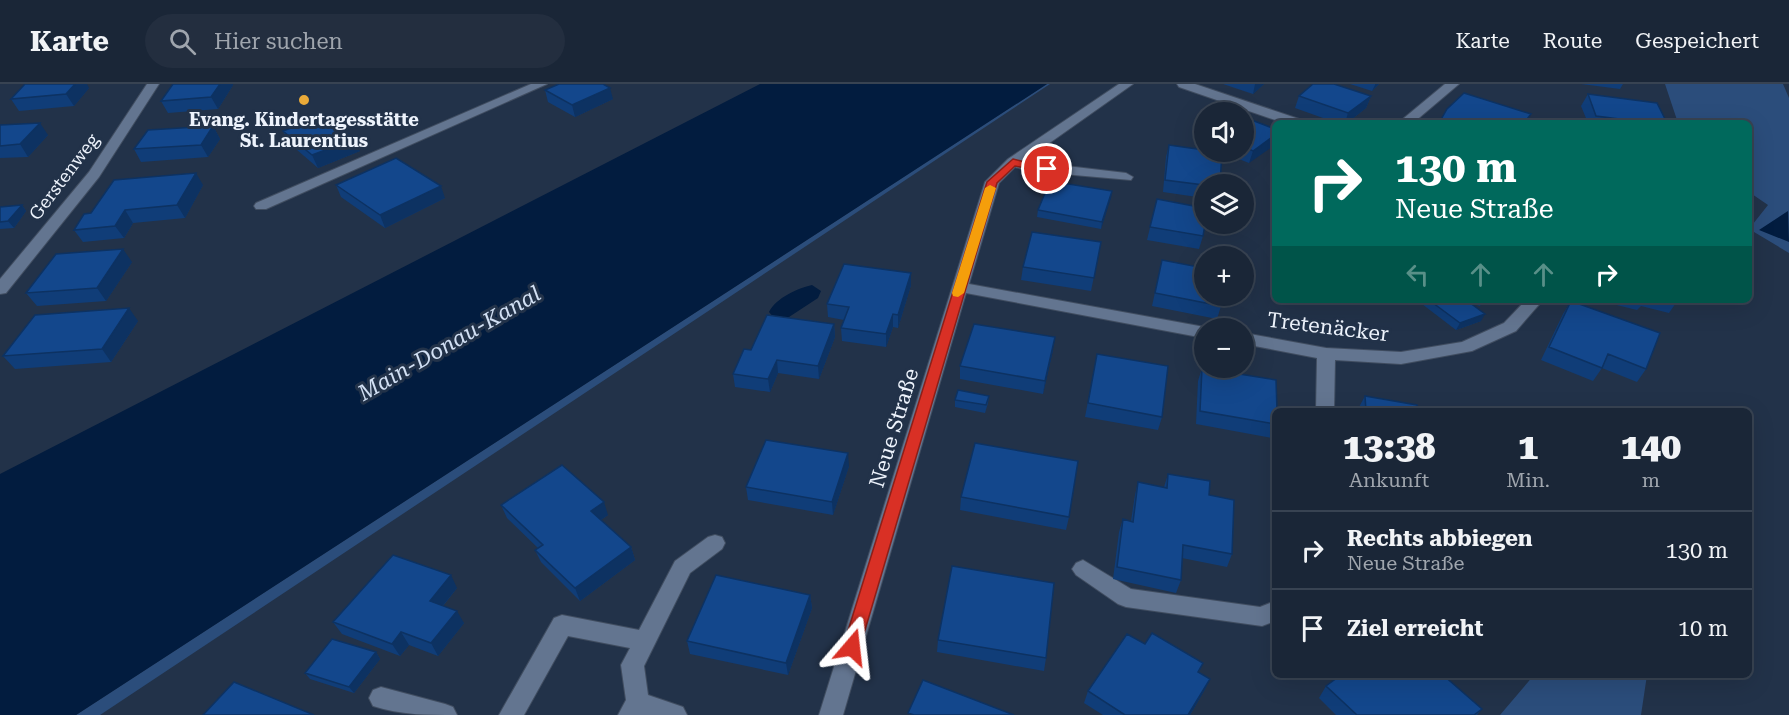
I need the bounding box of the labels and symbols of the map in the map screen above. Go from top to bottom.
marker: Evang. Kindertagesstätte St. Laurentius [297,93,311,107]
place label: Evang. Kindertagesstätte St. Laurentius [189,109,419,151]
street label: Gerstenweg [24,129,103,224]
pin [1021,143,1072,194]
water label: Main-Donau-Kanal [353,281,545,406]
street label: Tretenäcker [1266,308,1390,346]
street label: Neue Straße [864,366,924,490]
position arrow [820,615,884,679]

